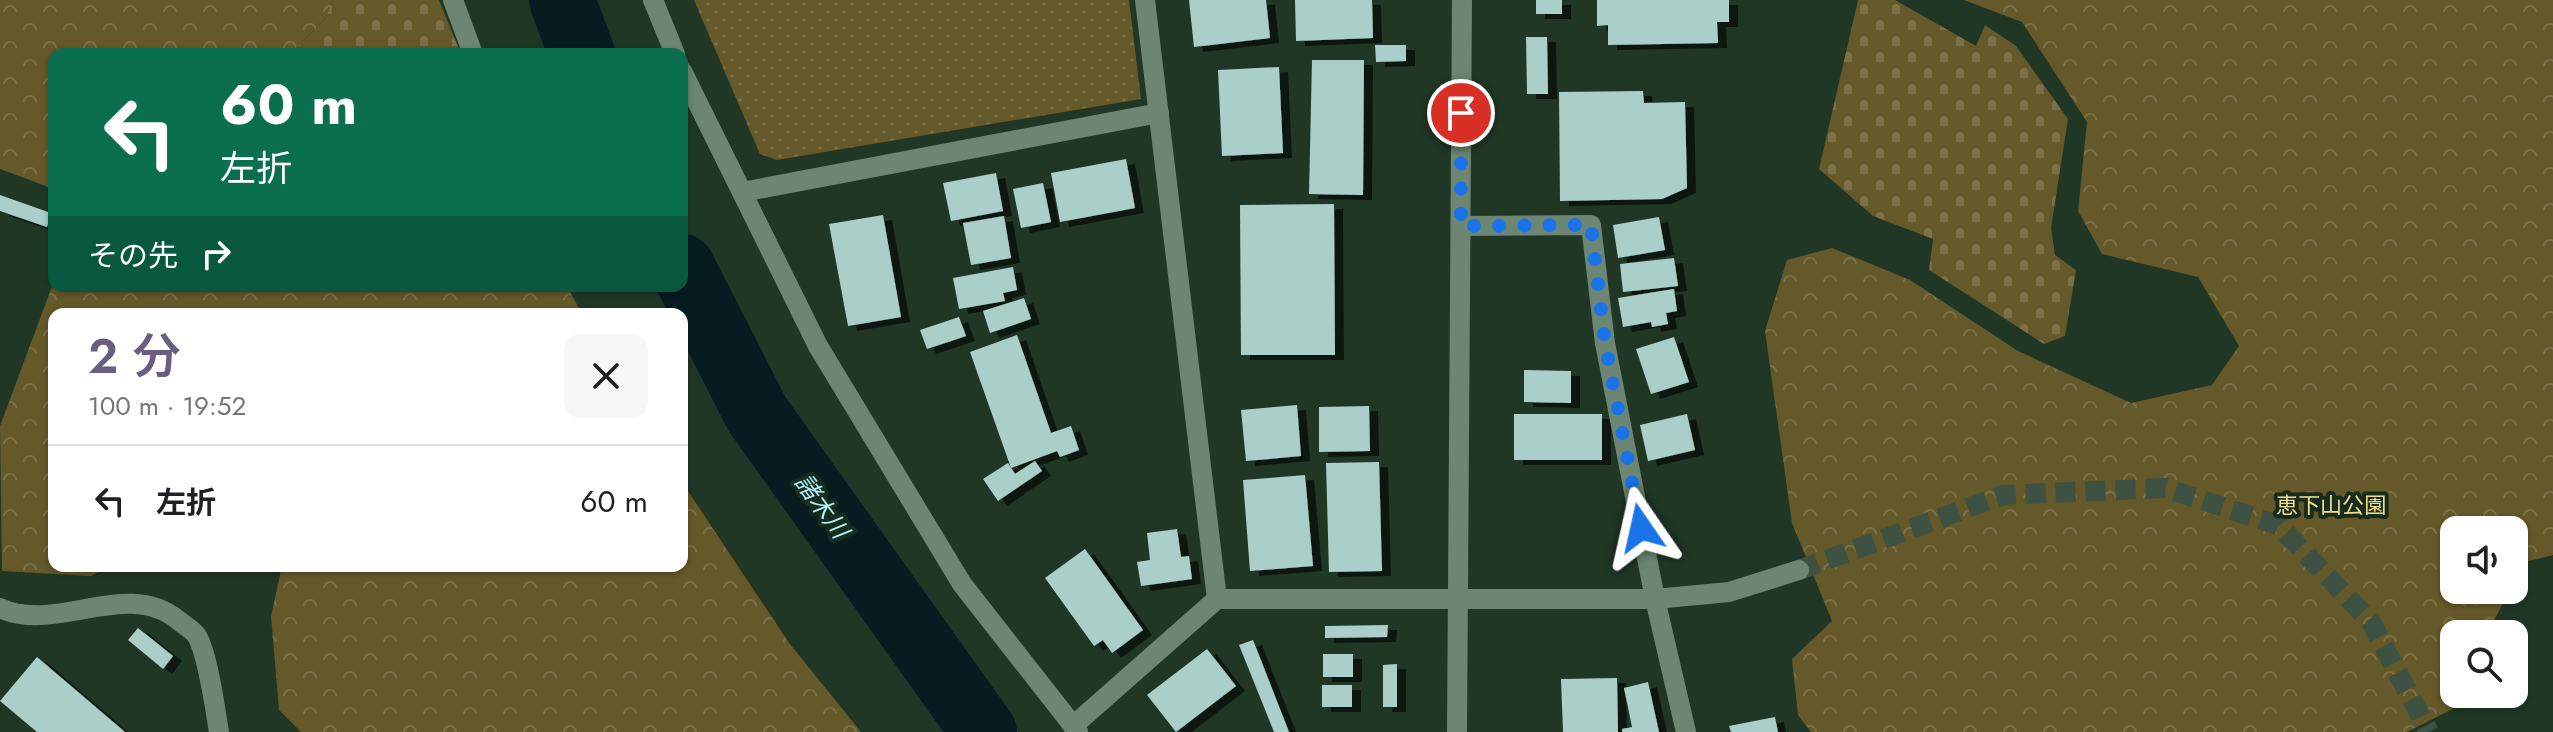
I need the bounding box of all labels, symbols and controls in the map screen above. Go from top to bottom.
text: 60 m [220,64,357,145]
pin [1427,79,1495,147]
icon: left [88,80,192,184]
icon: arrive [1439,91,1483,135]
text: 左折 [220,142,292,194]
icon: right [194,232,238,276]
text: その先 [88,234,178,277]
text: 2 分 [88,322,181,391]
button: close [564,334,648,418]
text: 100 m · 19:52 [88,387,246,425]
water label: 諸木川 [787,467,859,548]
icon: left [88,479,132,523]
text: 60 m [580,480,648,523]
text: 左折 [156,481,216,524]
position arrow [1599,486,1683,570]
park label: 恵下山公園 [2276,489,2386,521]
map controls [2440,516,2528,708]
button: sound [2440,516,2528,604]
button: search [2440,620,2528,708]

